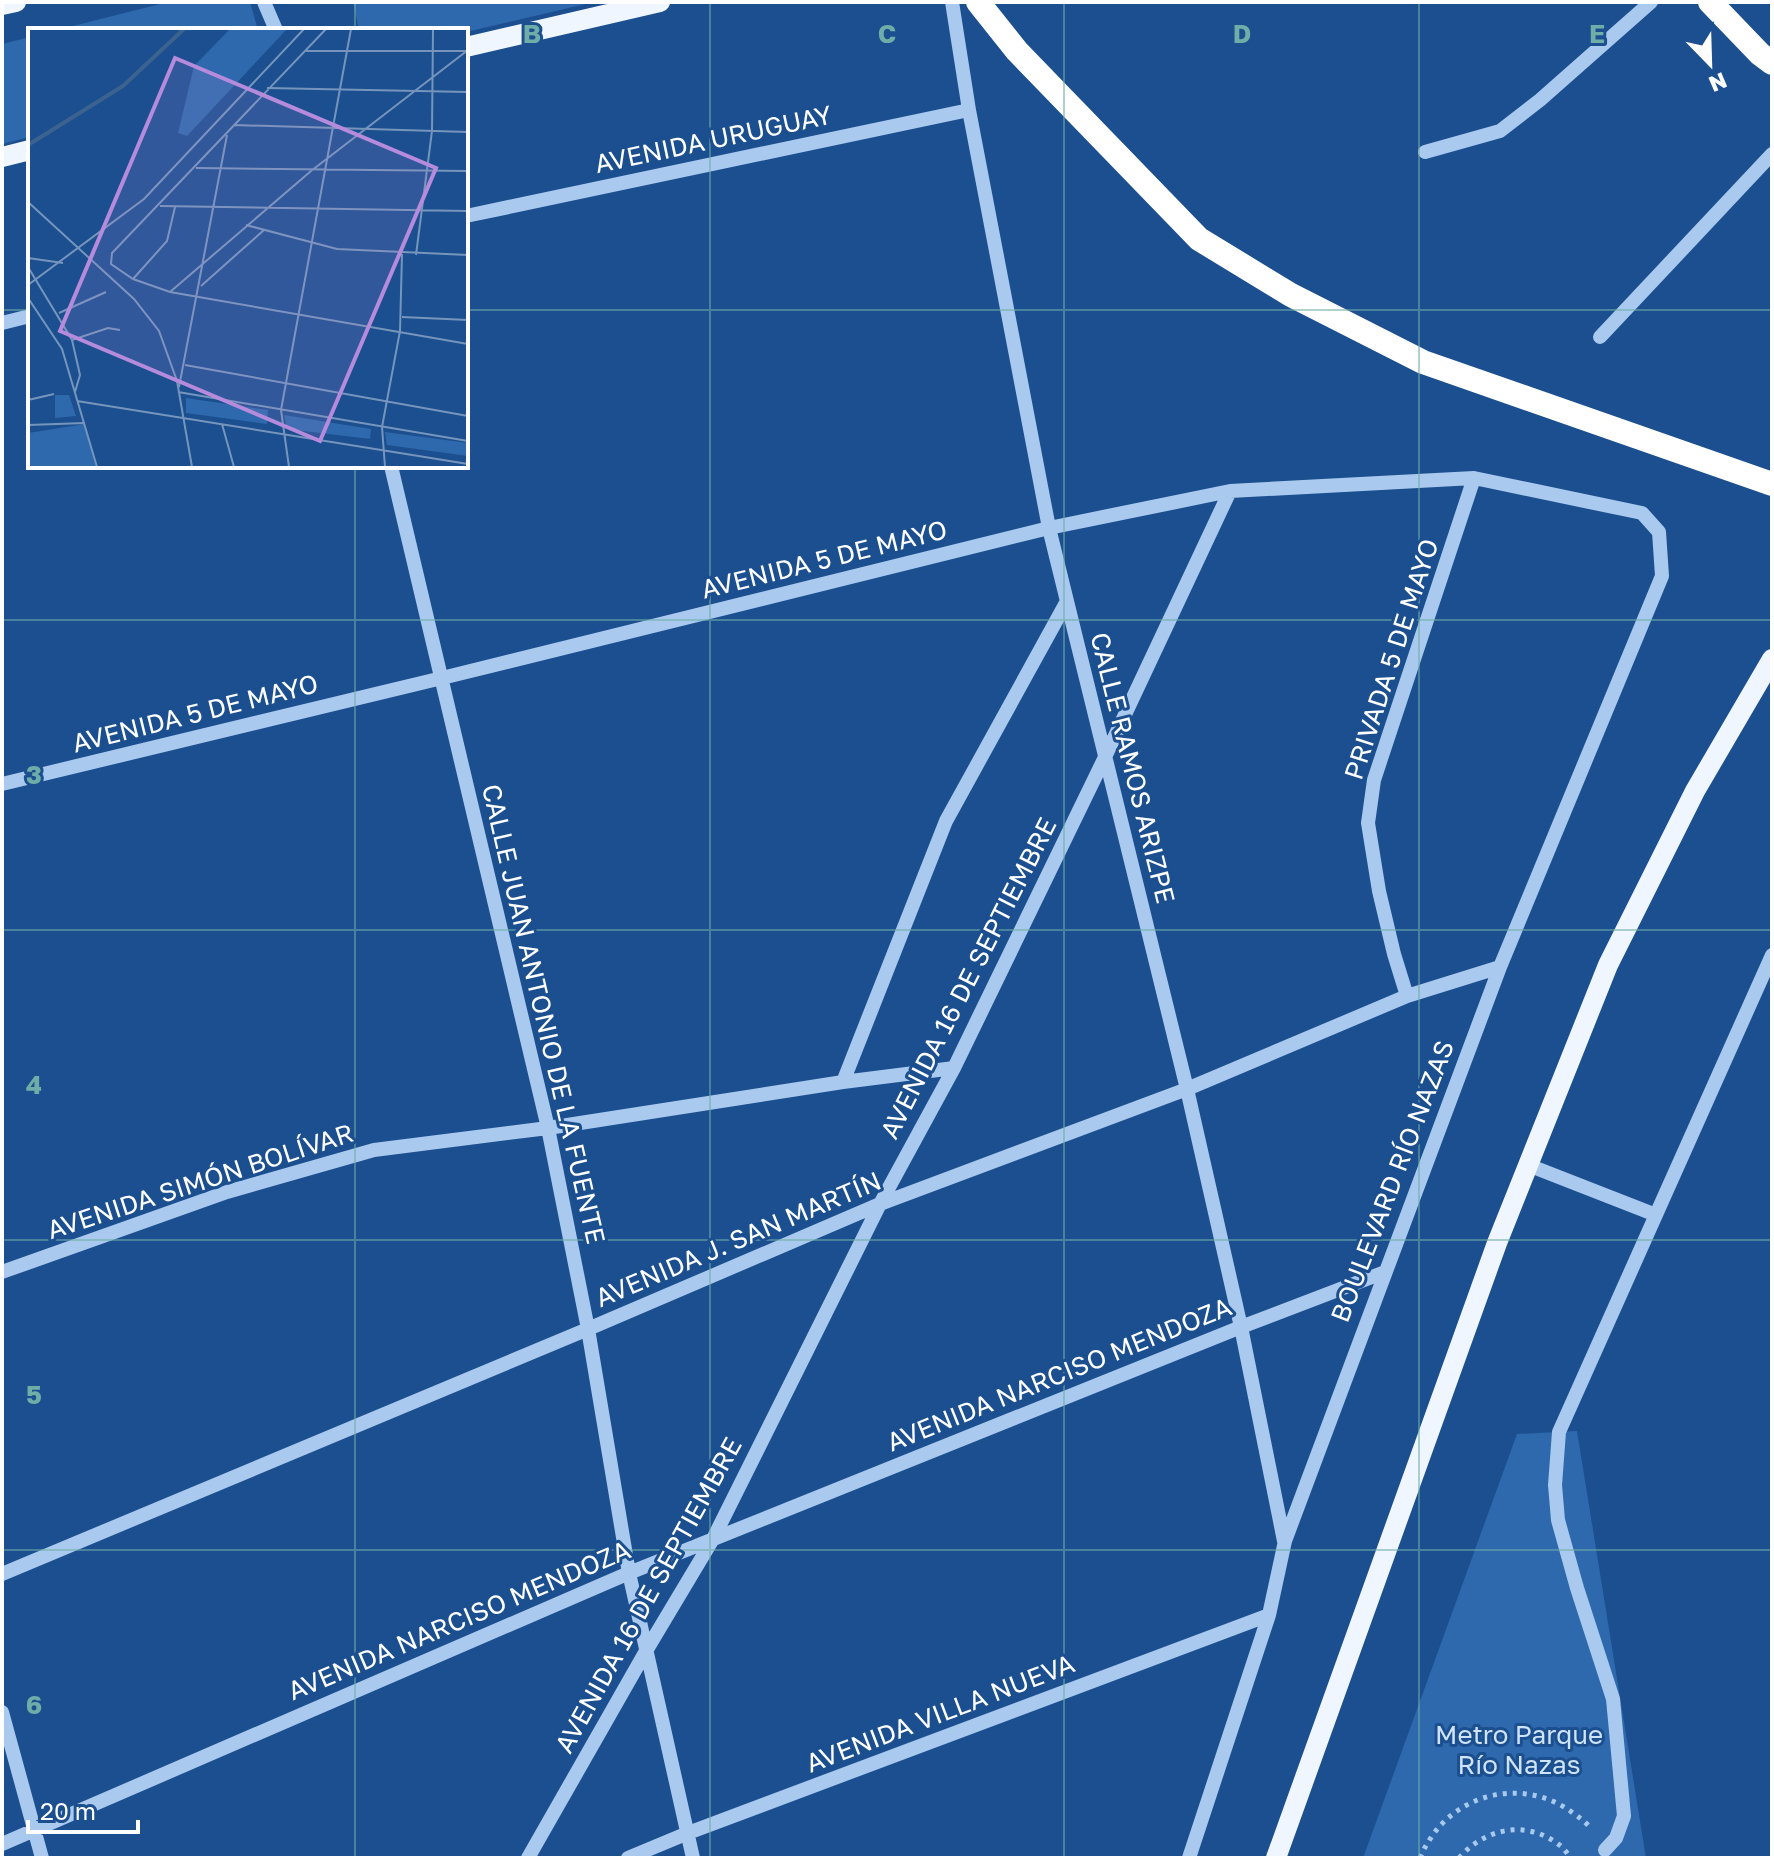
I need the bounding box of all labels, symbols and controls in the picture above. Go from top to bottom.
text: B [523,18,541,49]
text: C [878,18,896,49]
text: D [1233,18,1251,49]
text: E [1589,18,1605,49]
north arrow [1670,24,1750,104]
inset map [28,28,468,468]
text: N [1705,67,1731,99]
street label: AVENIDA URUGUAY [592,99,835,179]
street label: AVENIDA 5 DE MAYO [698,513,950,605]
street label: PRIVADA 5 DE MAYO [1337,535,1445,783]
street label: CALLE RAMOS ARIZPE [1084,629,1182,907]
street label: AVENIDA 5 DE MAYO [69,667,321,759]
text: 3 [26,759,42,790]
street label: CALLE JUAN ANTONIO DE LA FUENTE [476,781,612,1247]
street label: AVENIDA 16 DE SEPTIEMBRE [873,812,1063,1144]
street label: BOULEVARD RÍO NAZAS [1324,1036,1460,1326]
text: 4 [26,1069,42,1100]
street label: AVENIDA SIMÓN BOLÍVAR [43,1117,357,1245]
street label: AVENIDA J. SAN MARTÍN [591,1165,885,1313]
street label: AVENIDA NARCISO MENDOZA [882,1290,1236,1458]
text: 5 [26,1379,42,1410]
street label: AVENIDA 16 DE SEPTIEMBRE [548,1432,748,1758]
street label: AVENIDA NARCISO MENDOZA [283,1534,635,1706]
street label: AVENIDA VILLA NUEVA [801,1647,1079,1779]
text: 6 [26,1689,42,1720]
park label: Metro Parque Río Nazas [1435,1719,1603,1780]
scale bar [28,1784,138,1834]
text: 20 m [40,1796,96,1825]

